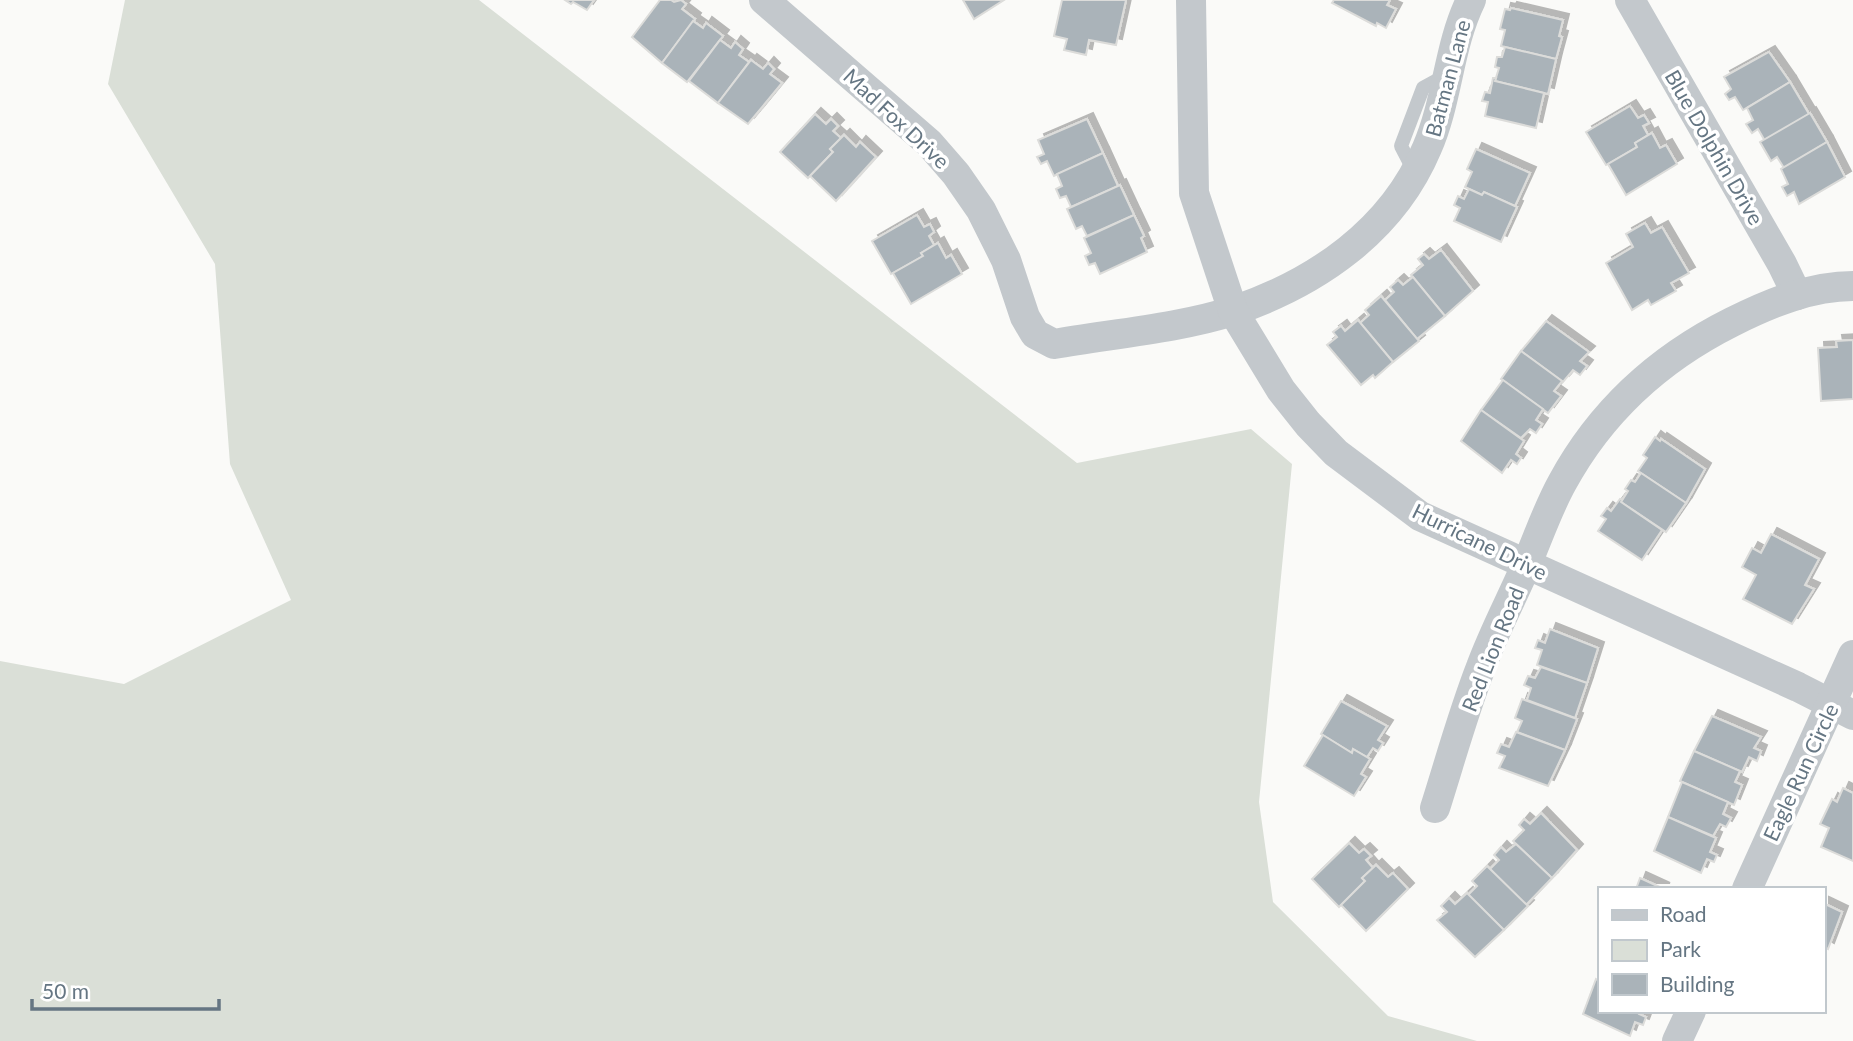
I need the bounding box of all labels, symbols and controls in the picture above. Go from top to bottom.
street label: Batman Lane [1419,17,1475,139]
street label: Mad Fox Drive [839,63,955,173]
street label: Blue Dolphin Drive [1660,65,1770,229]
street label: Hurricane Drive [1409,498,1551,584]
street label: Red Lion Road [1456,583,1528,715]
street label: Eagle Run Circle [1757,699,1843,845]
legend [1598,887,1825,1013]
text: Road [1660,901,1707,926]
text: Park [1660,936,1701,961]
scale bar [32,968,219,1012]
text: Building [1660,971,1735,996]
text: 50 m [42,978,89,1003]

